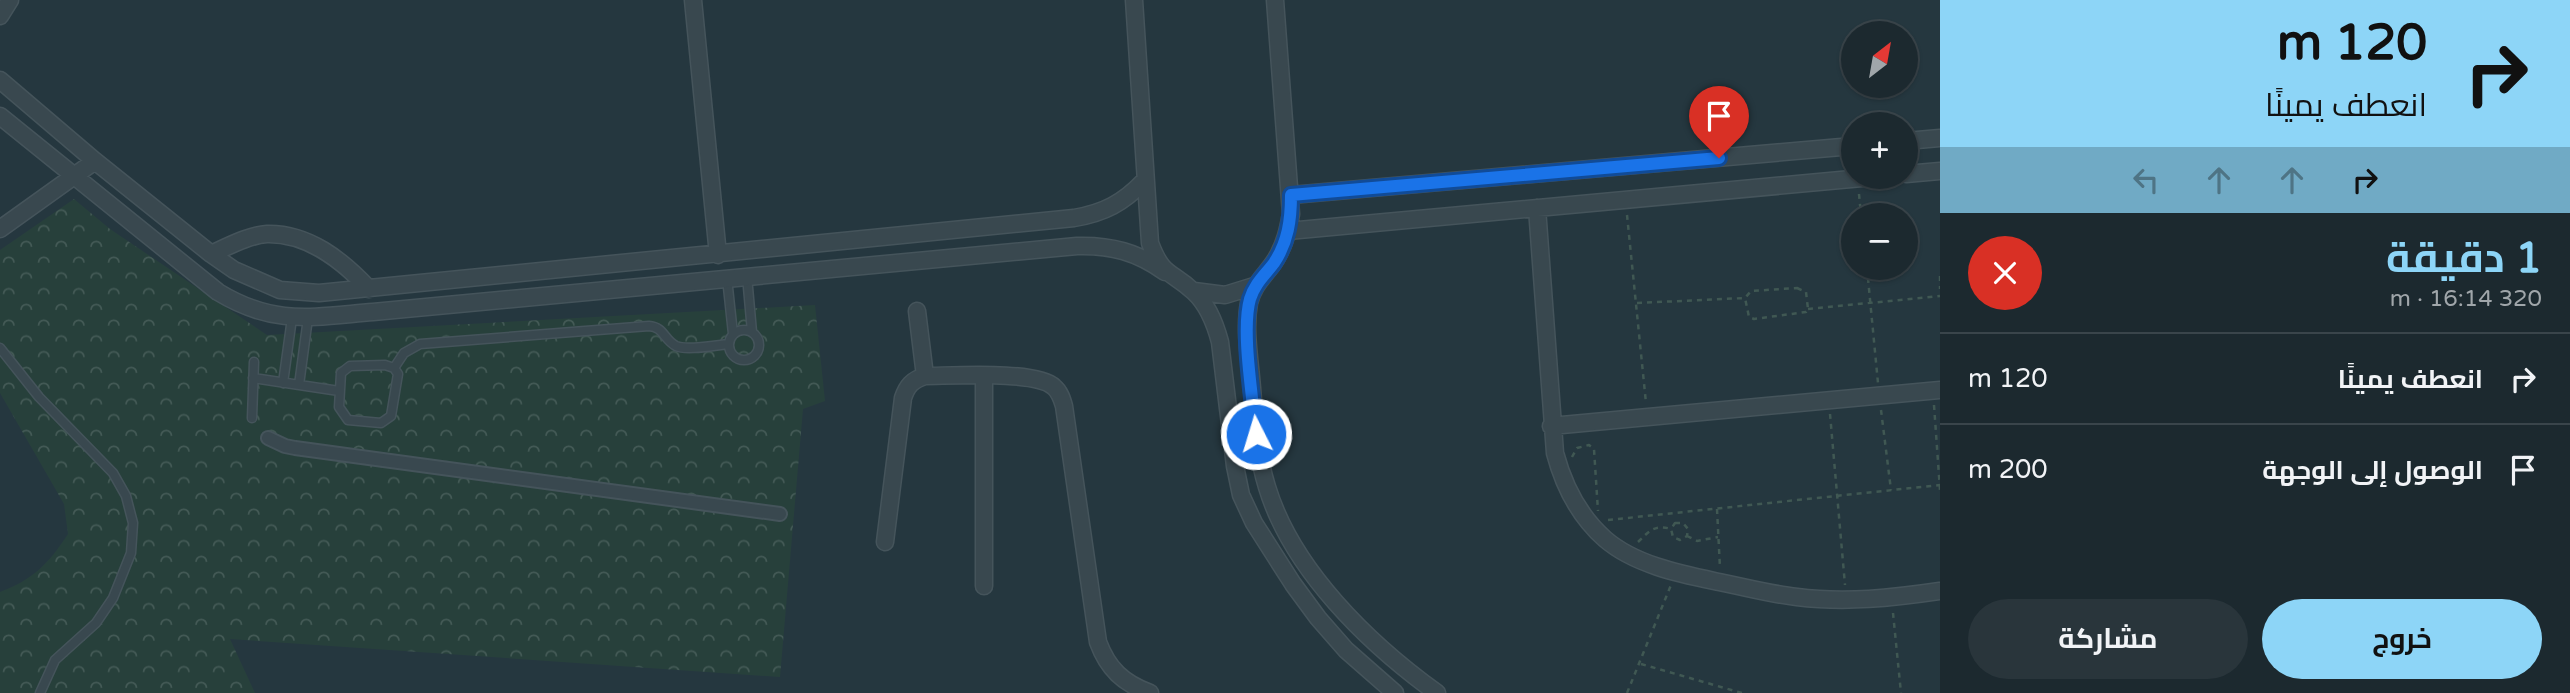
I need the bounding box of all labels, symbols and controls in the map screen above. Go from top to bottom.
text: 120 m [2277,14,2427,73]
north arrow [1841,21,1918,98]
map controls [1841,21,1918,280]
icon: right [2451,28,2542,119]
pin [1689,86,1749,158]
text: انعطف يمينًا [2265,87,2427,125]
icon: arrive [1700,97,1738,135]
button: + [1841,112,1918,189]
icon: left [2127,161,2165,199]
icon: ahead [2200,161,2238,199]
icon: ahead [2273,161,2311,199]
icon: right [2346,161,2384,199]
button: − [1841,203,1918,280]
text: 1 دقيقة [2386,233,2542,284]
button: close [1968,236,2042,310]
text: 320 m · 16:14 [2390,285,2542,313]
icon: right [2504,360,2542,398]
text: 120 m [1968,363,2048,394]
text: انعطف يمينًا [2338,364,2483,395]
position arrow [1219,397,1293,471]
icon: arrive [2504,451,2542,489]
text: 200 m [1968,454,2048,485]
text: الوصول إلى الوجهة [2262,455,2483,486]
button: مشاركة [1968,599,2248,679]
button: خروج [2262,599,2542,679]

